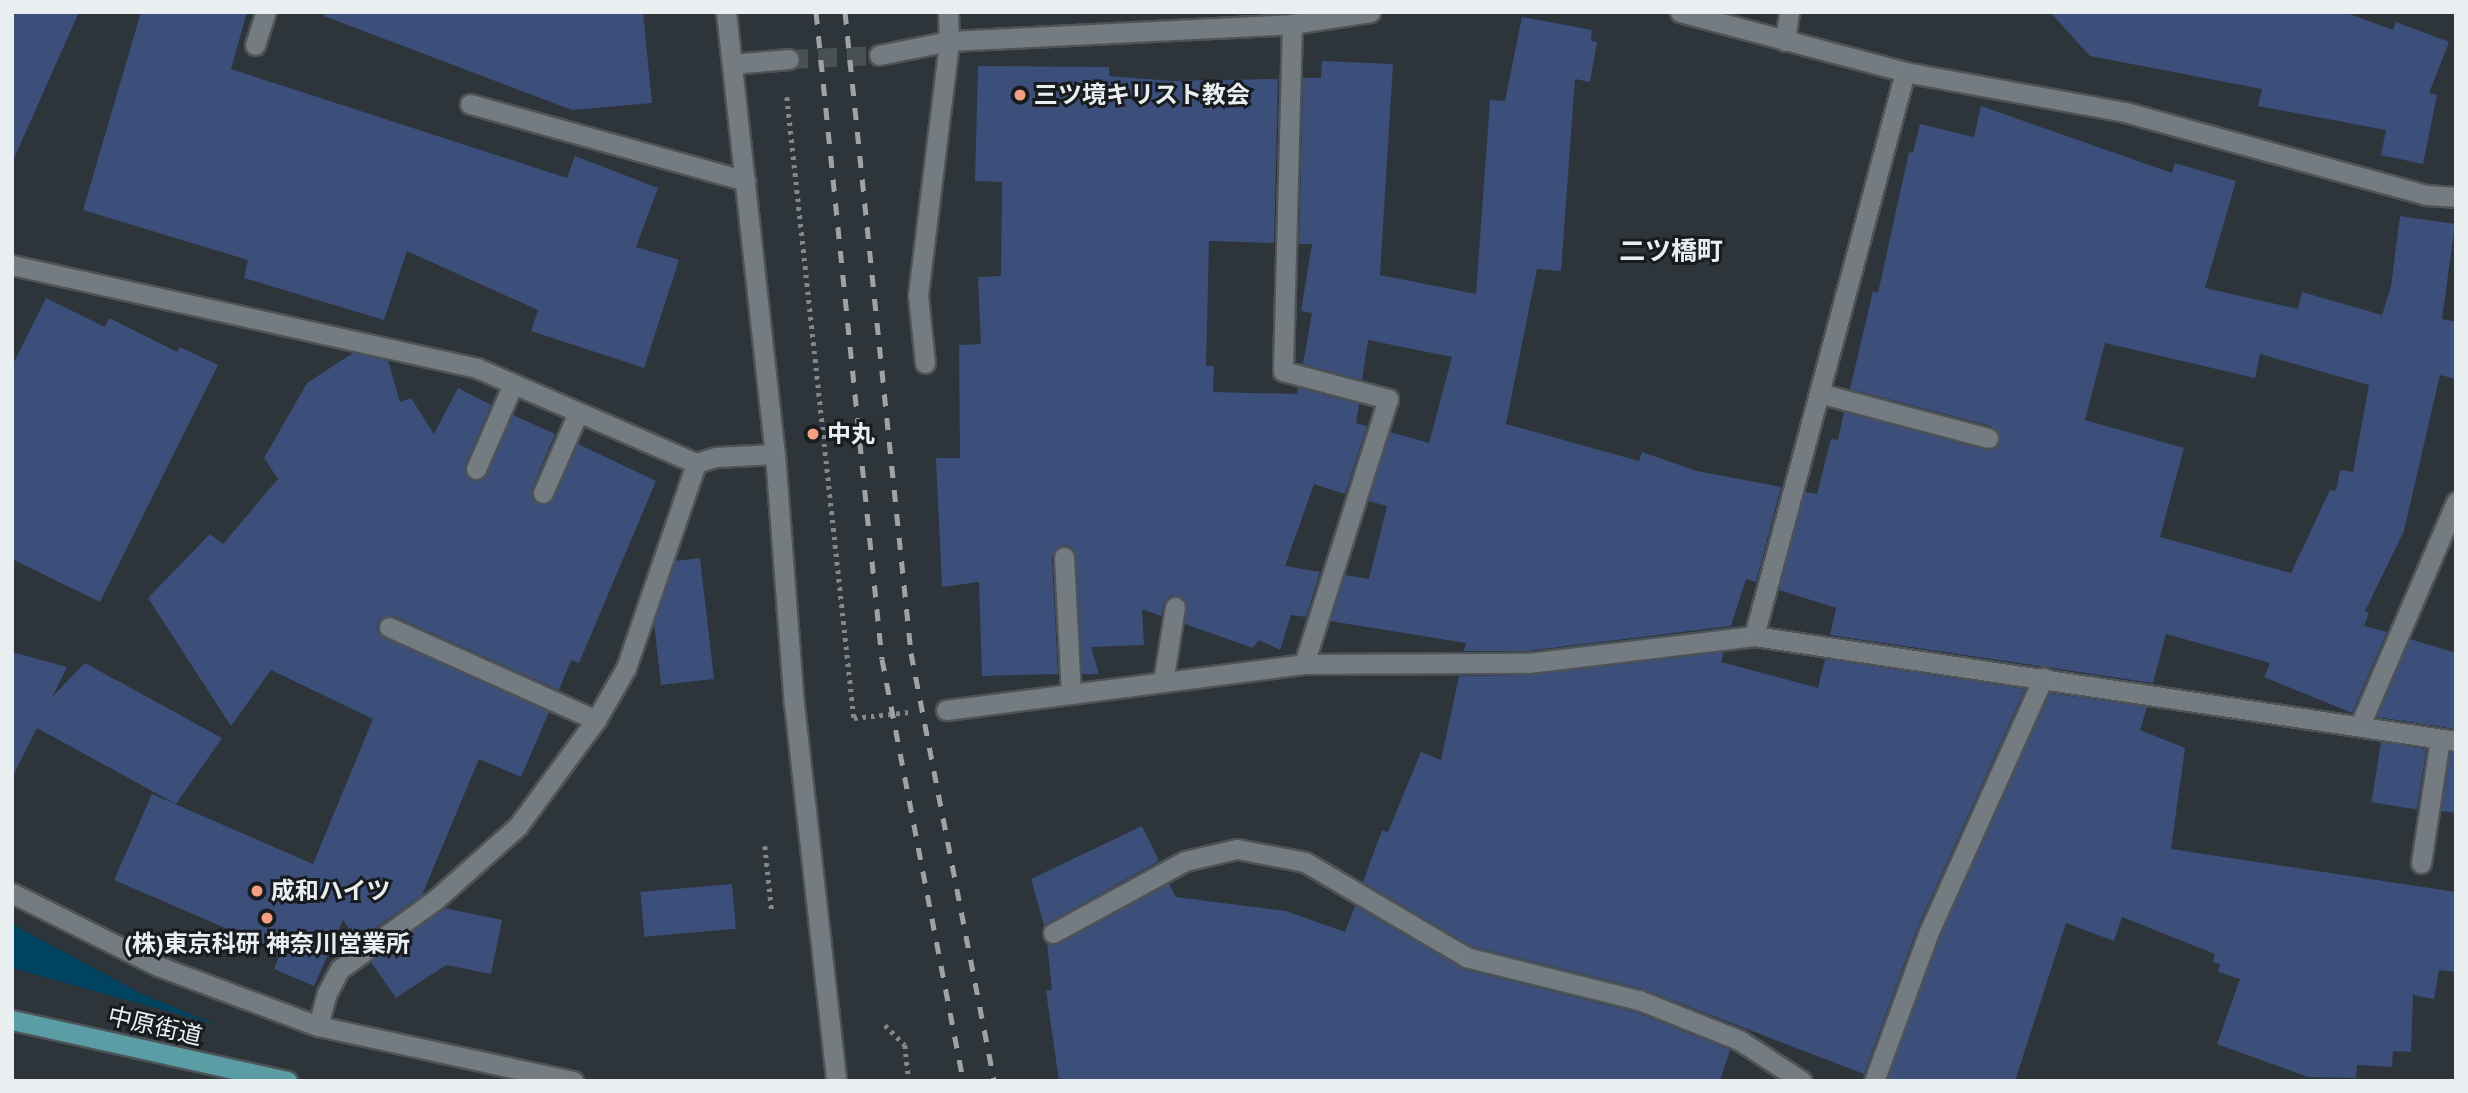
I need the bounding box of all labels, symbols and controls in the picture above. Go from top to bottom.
place label: 三ツ境キリスト教会 [1034,81,1250,109]
marker: 三ツ境キリスト教会 [1012,87,1028,103]
district label: 二ツ橋町 [1619,235,1723,267]
place label: 中丸 [827,420,875,448]
marker: 中丸 [805,426,821,442]
place label: 成和ハイツ [271,877,391,905]
marker: 成和ハイツ [249,883,265,899]
marker: (株)東京科研 神奈川営業所 [259,910,275,926]
place label: (株)東京科研 神奈川営業所 [124,930,410,958]
street label: 中原街道 [105,1001,205,1051]

